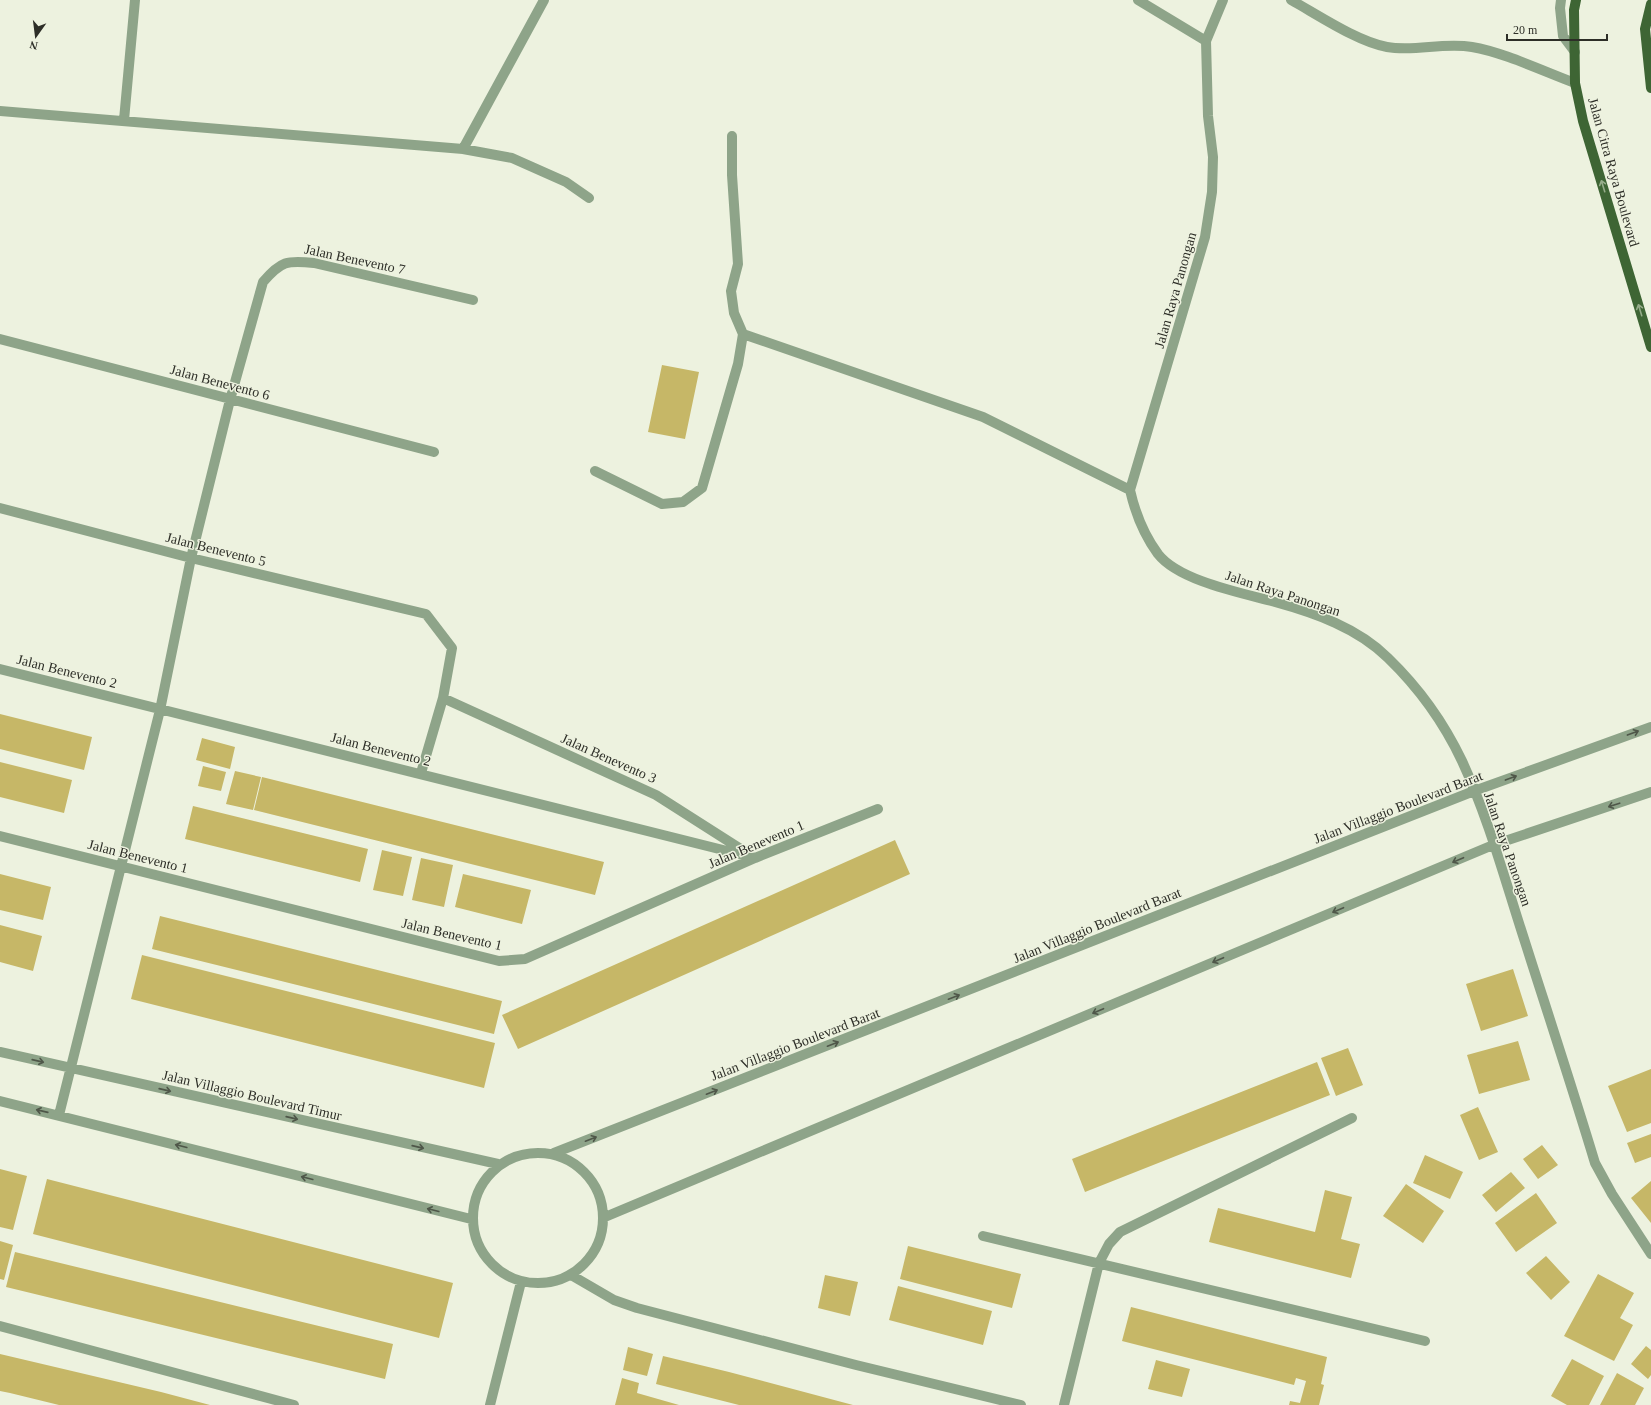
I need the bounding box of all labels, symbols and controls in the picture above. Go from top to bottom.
north arrow [16,16,56,56]
scale bar [1507,16,1607,42]
text: 20 m [1513,23,1538,37]
text: N [28,39,39,52]
street label: Jalan Citra Raya Boulevard [1585,96,1642,248]
one-way arrow [1599,179,1606,192]
street label: Jalan Raya Panongan [1152,231,1199,350]
street label: Jalan Benevento 7 [303,241,407,277]
one-way arrow [1636,304,1643,317]
street label: Jalan Benevento 6 [168,362,271,403]
street label: Jalan Benevento 5 [164,530,267,569]
street label: Jalan Raya Panongan [1224,568,1342,619]
street label: Jalan Benevento 2 [15,652,118,691]
one-way arrow [1626,729,1638,737]
street label: Jalan Benevento 2 [329,730,432,769]
street label: Jalan Benevento 3 [559,731,659,786]
street label: Jalan Villaggio Boulevard Barat [1312,768,1485,847]
one-way arrow [1504,774,1517,781]
street label: Jalan Raya Panongan [1481,790,1534,908]
one-way arrow [1608,802,1621,809]
street label: Jalan Benevento 1 [706,818,806,871]
street label: Jalan Benevento 1 [86,837,189,876]
one-way arrow [1452,856,1464,864]
street label: Jalan Villaggio Boulevard Barat [1011,885,1183,966]
one-way arrow [1332,907,1344,914]
street label: Jalan Benevento 1 [400,916,504,953]
one-way arrow [1212,957,1224,965]
one-way arrow [947,992,959,1000]
street label: Jalan Villaggio Boulevard Barat [709,1005,882,1084]
one-way arrow [1092,1007,1104,1015]
one-way arrow [826,1040,838,1048]
one-way arrow [31,1058,44,1065]
street label: Jalan Villaggio Boulevard Timur [161,1068,343,1124]
one-way arrow [158,1086,171,1094]
one-way arrow [705,1087,717,1095]
one-way arrow [36,1106,49,1114]
one-way arrow [285,1115,298,1123]
one-way arrow [584,1135,596,1143]
one-way arrow [175,1142,188,1149]
one-way arrow [412,1143,425,1151]
one-way arrow [301,1173,314,1181]
one-way arrow [427,1205,440,1213]

